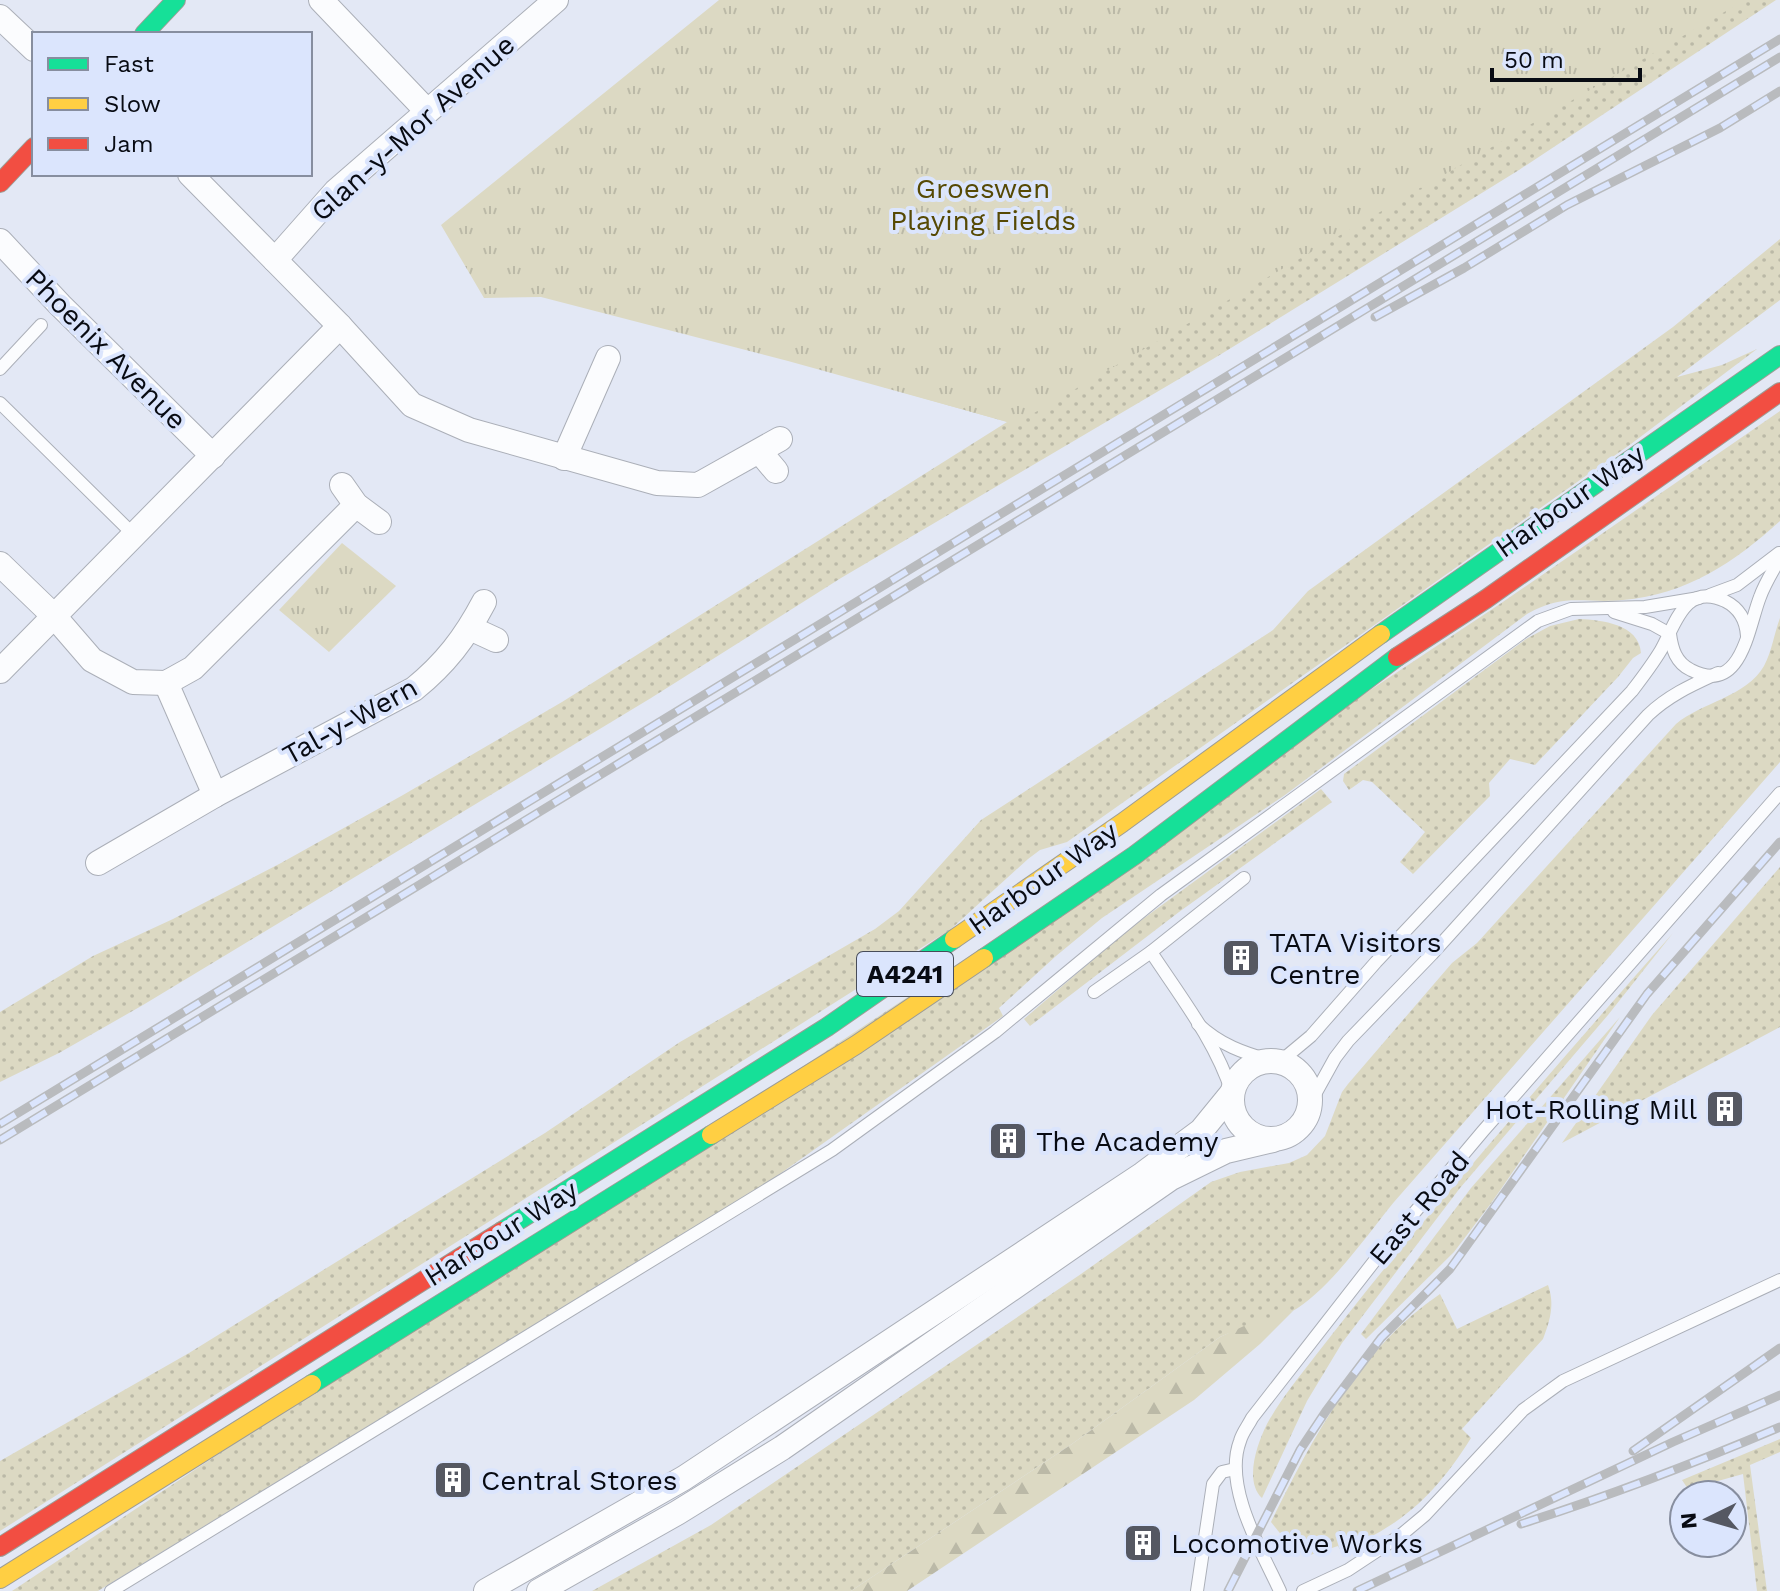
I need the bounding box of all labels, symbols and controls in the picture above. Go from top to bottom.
street label: Glan-y-Mor Avenue [304,28,522,228]
legend [32,32,312,176]
scale bar [1492,32,1640,82]
text: 50 m [1504,46,1564,74]
text: Fast [104,50,154,78]
text: Slow [104,90,161,118]
text: Jam [104,130,154,158]
park label: Groeswen Playing Fields [890,172,1076,237]
street label: Phoenix Avenue [19,262,193,436]
street label: Harbour Way [1489,437,1651,564]
street label: Tal-y-Wern [277,670,423,772]
street label: Harbour Way [962,814,1124,941]
place label: TATA Visitors Centre [1269,926,1442,991]
building icon: TATA Visitors Centre [1220,937,1262,979]
road number: A4241 [857,952,953,996]
building icon: Hot-Rolling Mill [1704,1088,1746,1130]
place label: Hot-Rolling Mill [1485,1093,1697,1126]
building icon: The Academy [987,1120,1029,1162]
place label: The Academy [1036,1125,1219,1158]
street label: East Road [1362,1144,1476,1272]
street label: Harbour Way [418,1173,584,1293]
building icon: Central Stores [432,1459,474,1501]
place label: Central Stores [481,1464,678,1497]
north arrow [1668,1479,1748,1559]
text: N [1675,1511,1702,1530]
building icon: Locomotive Works [1122,1522,1164,1564]
place label: Locomotive Works [1171,1527,1423,1560]

